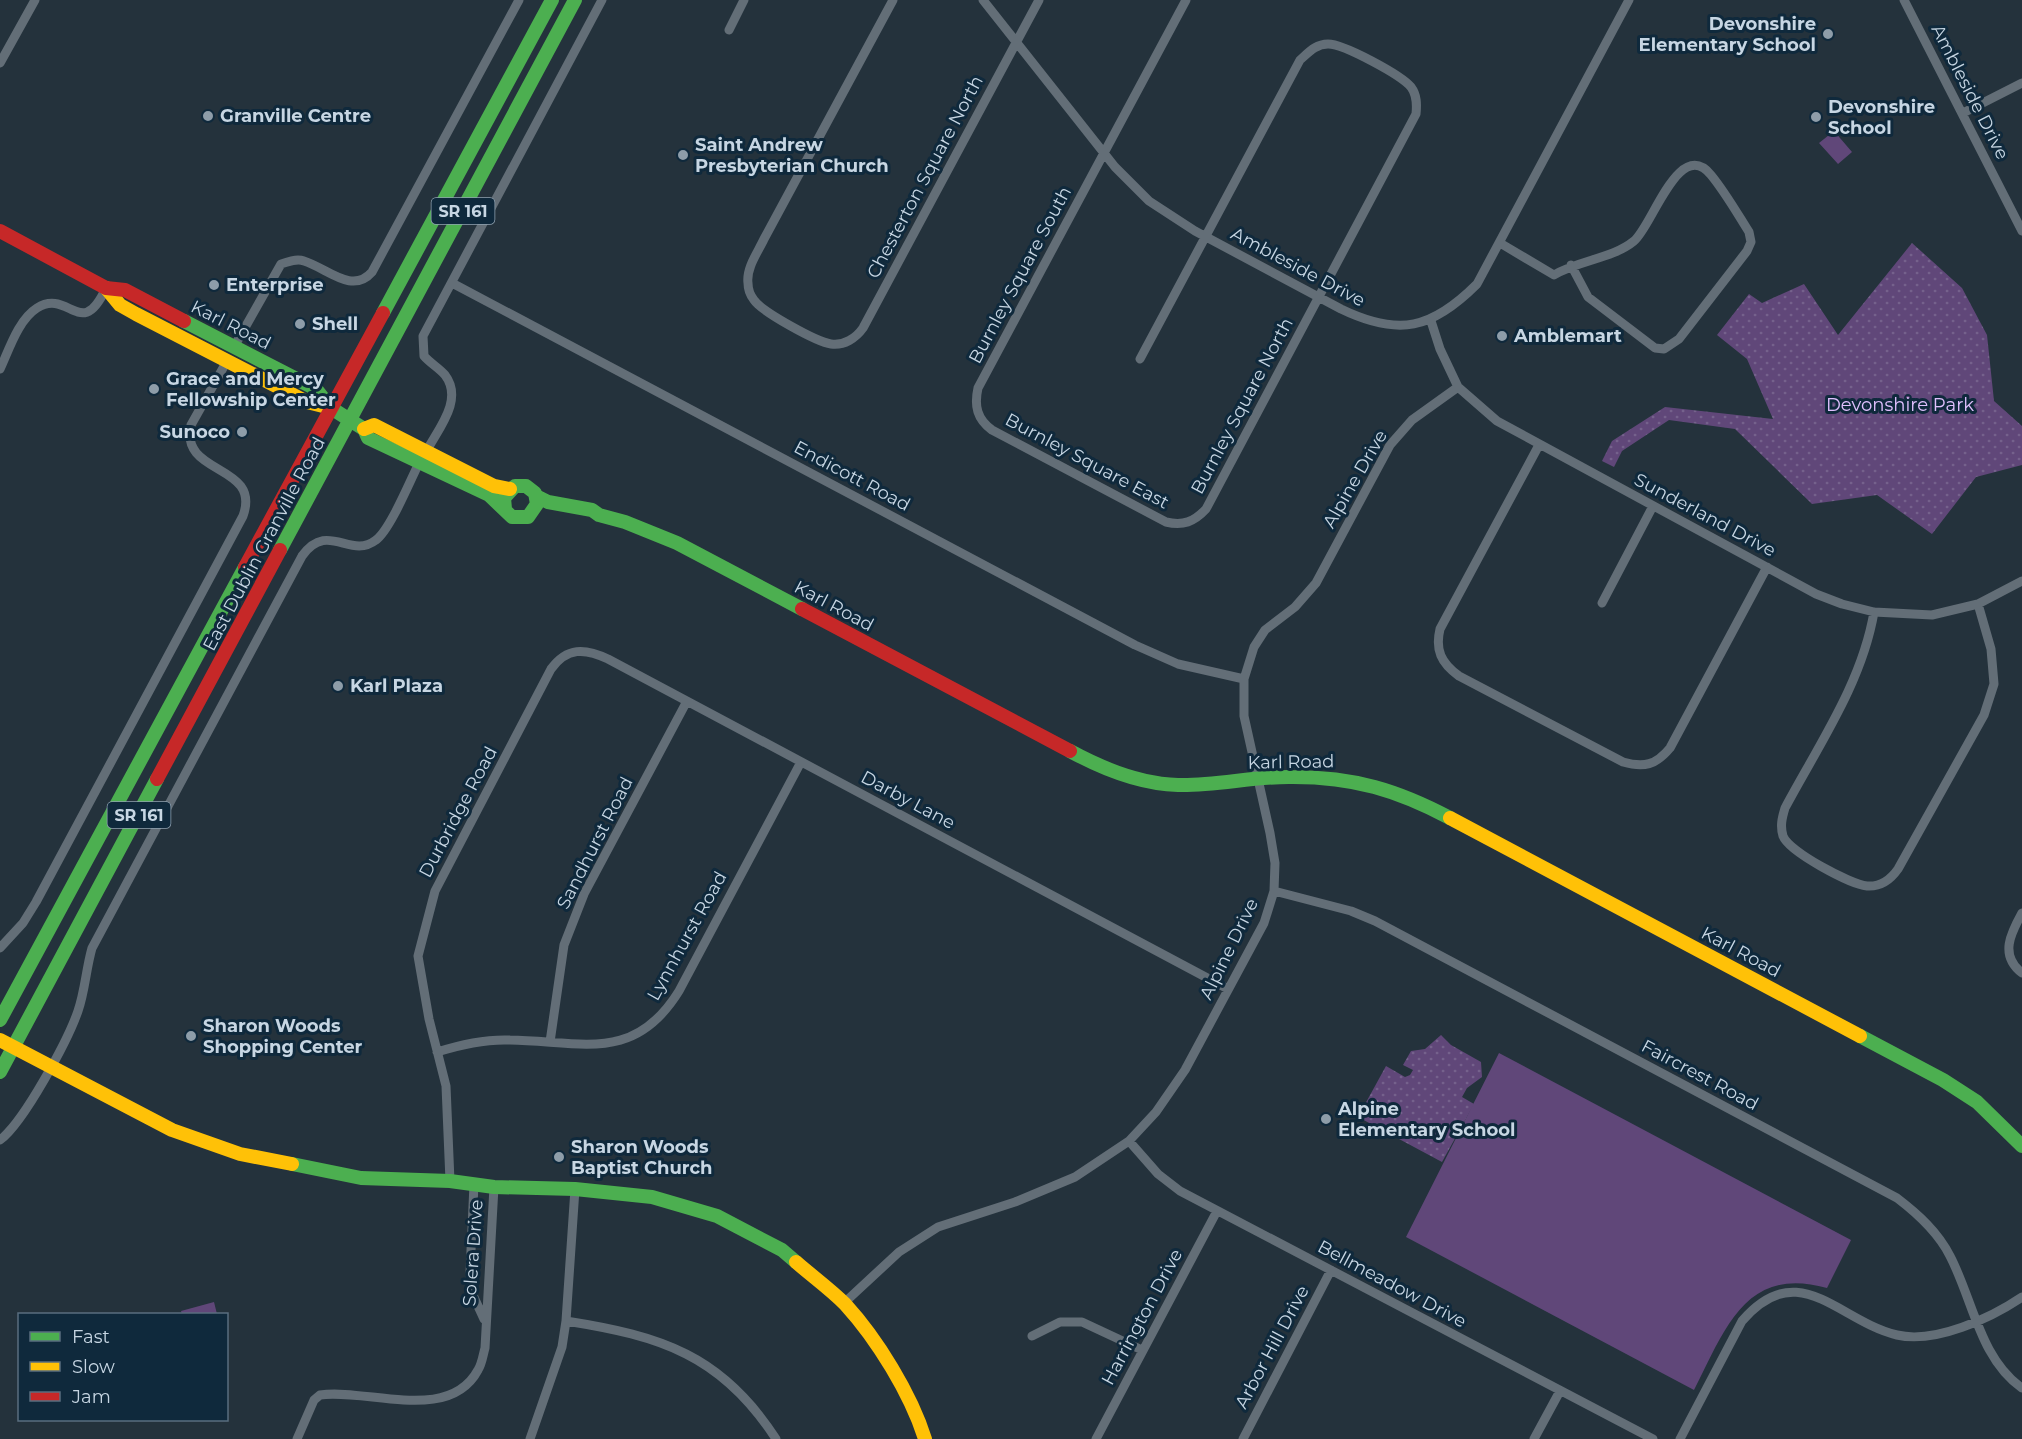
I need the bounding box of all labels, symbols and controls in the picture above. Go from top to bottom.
place label: Devonshire Elementary School [1639,13,1816,56]
street label: Ambleside Drive [1926,21,2014,163]
marker: Devonshire Elementary School [1821,27,1835,41]
street label: Chesterton Square North [862,72,988,282]
place label: Devonshire School [1828,96,1935,139]
place label: Granville Centre [220,105,371,127]
marker: Granville Centre [201,109,215,123]
marker: Devonshire School [1809,110,1823,124]
place label: Saint Andrew Presbyterian Church [695,134,889,177]
marker: Saint Andrew Presbyterian Church [676,148,690,162]
street label: Burnley Square South [964,183,1076,367]
road number: SR 161 [432,198,494,224]
street label: Ambleside Drive [1227,222,1369,312]
place label: Enterprise [226,274,324,296]
marker: Enterprise [207,278,221,292]
street label: Karl Road [187,295,275,355]
place label: Shell [312,313,358,335]
street label: Burnley Square North [1186,314,1298,498]
marker: Shell [293,317,307,331]
place label: Amblemart [1513,325,1622,347]
marker: Amblemart [1495,329,1509,343]
place label: Grace and Mercy Fellowship Center [166,368,336,411]
marker: Grace and Mercy Fellowship Center [147,382,161,396]
park label: Devonshire Park [1826,394,1974,416]
street label: Burnley Square East [1001,409,1173,513]
place label: Sunoco [160,421,230,443]
marker: Sunoco [235,425,249,439]
street label: Alpine Drive [1318,426,1392,532]
street label: East Dublin Granville Road [198,433,330,655]
street label: Endicott Road [790,436,914,516]
street label: Sunderland Drive [1630,468,1780,562]
street label: Karl Road [790,576,878,636]
place label: Karl Plaza [350,675,443,697]
marker: Karl Plaza [331,679,345,693]
street label: Durbridge Road [414,743,502,881]
street label: Karl Road [1247,750,1335,774]
street label: Darby Lane [857,766,959,834]
street label: Sandhurst Road [552,773,638,913]
road number: SR 161 [108,802,170,828]
street label: Lynnhurst Road [642,868,732,1004]
street label: Alpine Drive [1195,895,1263,1003]
street label: Karl Road [1697,922,1785,982]
place label: Sharon Woods Shopping Center [203,1015,363,1058]
marker: Sharon Woods Shopping Center [184,1029,198,1043]
street label: Faircrest Road [1638,1035,1762,1115]
place label: Alpine Elementary School [1337,1098,1515,1141]
marker: Alpine Elementary School [1319,1112,1333,1126]
place label: Sharon Woods Baptist Church [571,1136,712,1179]
marker: Sharon Woods Baptist Church [552,1150,566,1164]
street label: Solera Drive [458,1199,488,1307]
street label: Bellmeadow Drive [1314,1235,1470,1333]
street label: Harrington Drive [1097,1245,1187,1389]
street label: Arbor Hill Drive [1230,1281,1314,1412]
legend [18,1313,228,1421]
text: Fast [72,1326,110,1348]
text: Slow [72,1356,115,1378]
text: Jam [71,1386,111,1408]

